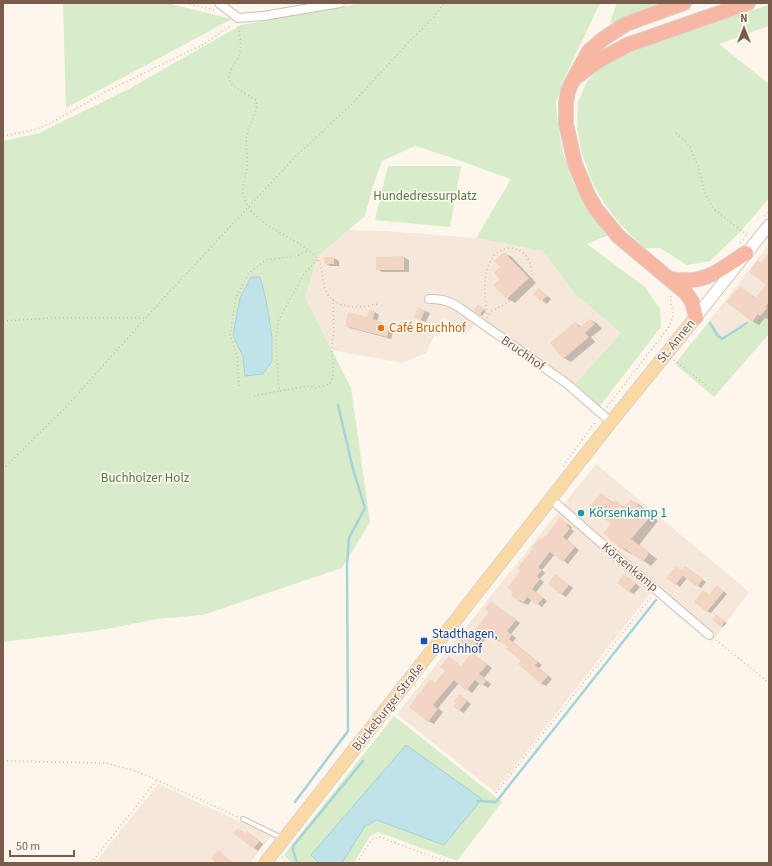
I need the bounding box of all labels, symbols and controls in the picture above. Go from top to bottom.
north arrow [724,8,764,48]
text: N [740,11,748,26]
park label: Hundedressurplatz [373,187,477,205]
street label: St. Annen [653,315,699,367]
place label: Café Bruchhof [389,319,467,337]
marker: Café Bruchhof [376,323,386,333]
street label: Bruchhof [497,331,550,375]
park label: Buchholzer Holz [101,469,190,487]
place label: Körsenkamp 1 [589,504,667,522]
marker: Körsenkamp 1 [576,508,586,518]
street label: Körsenkamp [598,538,662,596]
place label: Stadthagen, Bruchhof [432,625,498,658]
marker: Stadthagen, Bruchhof [419,636,429,646]
street label: Bückeburger Straße [348,659,428,755]
scale bar [10,832,74,858]
text: 50 m [16,838,40,855]

